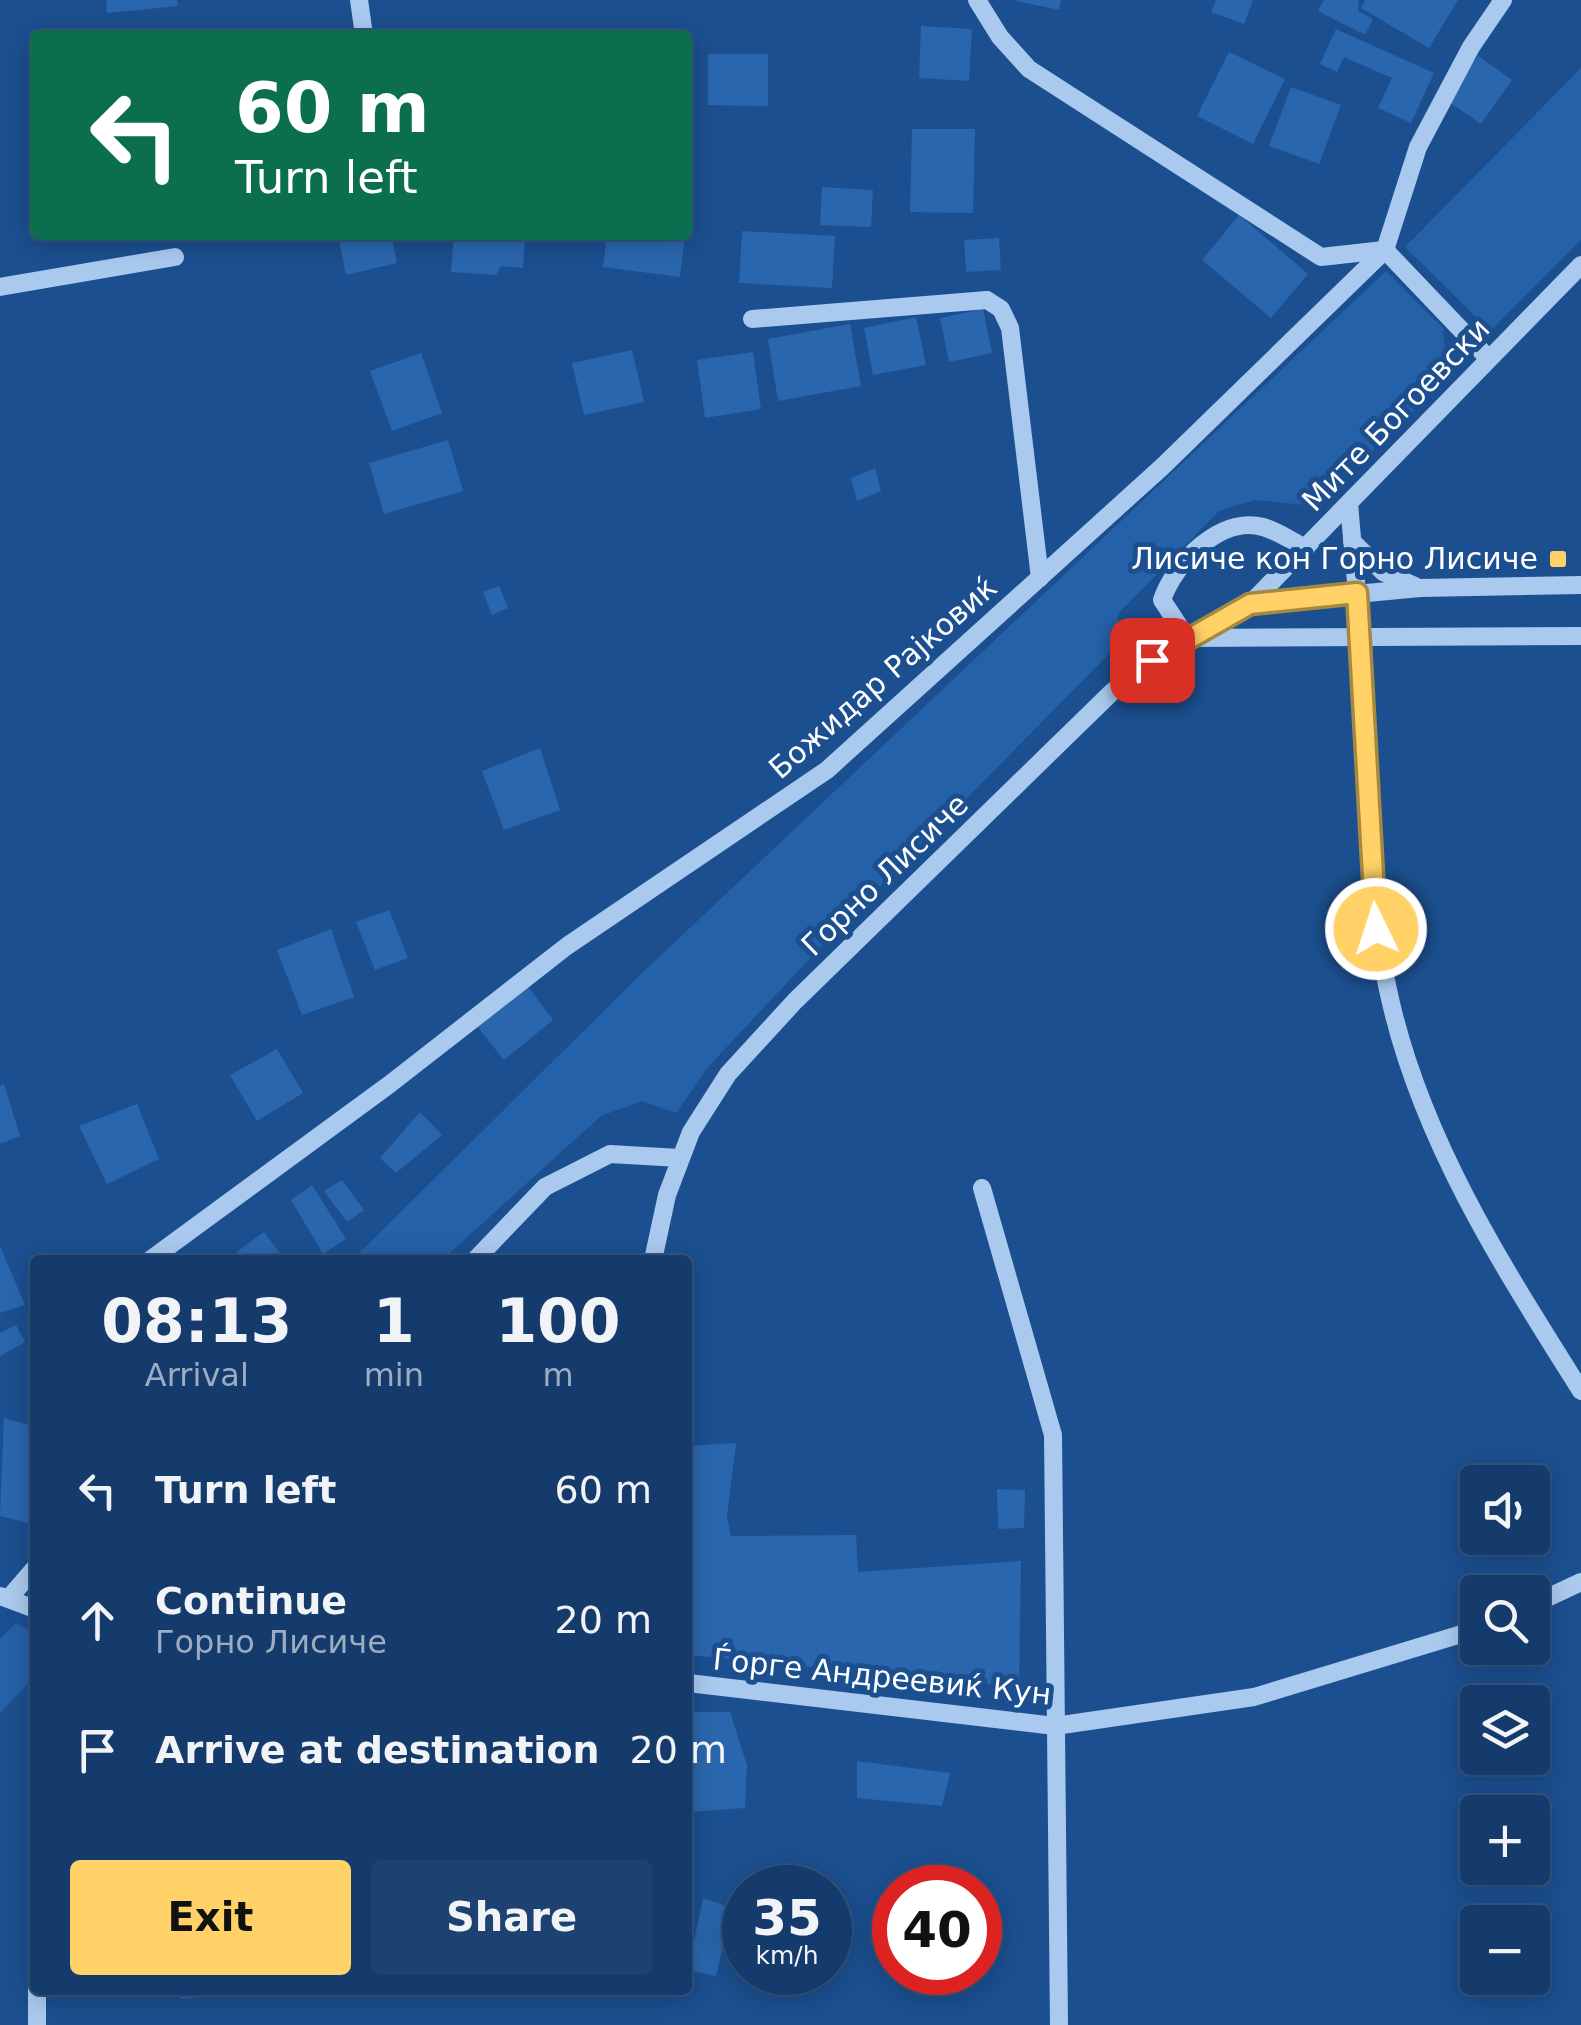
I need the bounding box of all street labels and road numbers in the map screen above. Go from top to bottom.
street label: Мите Богоевски [1295,311,1497,518]
street label: Божидар Рајковиќ [762,569,1003,786]
street label: Горно Лисиче [794,787,975,963]
street label: Ѓорге Андреевиќ Кун [711,1641,1053,1712]

